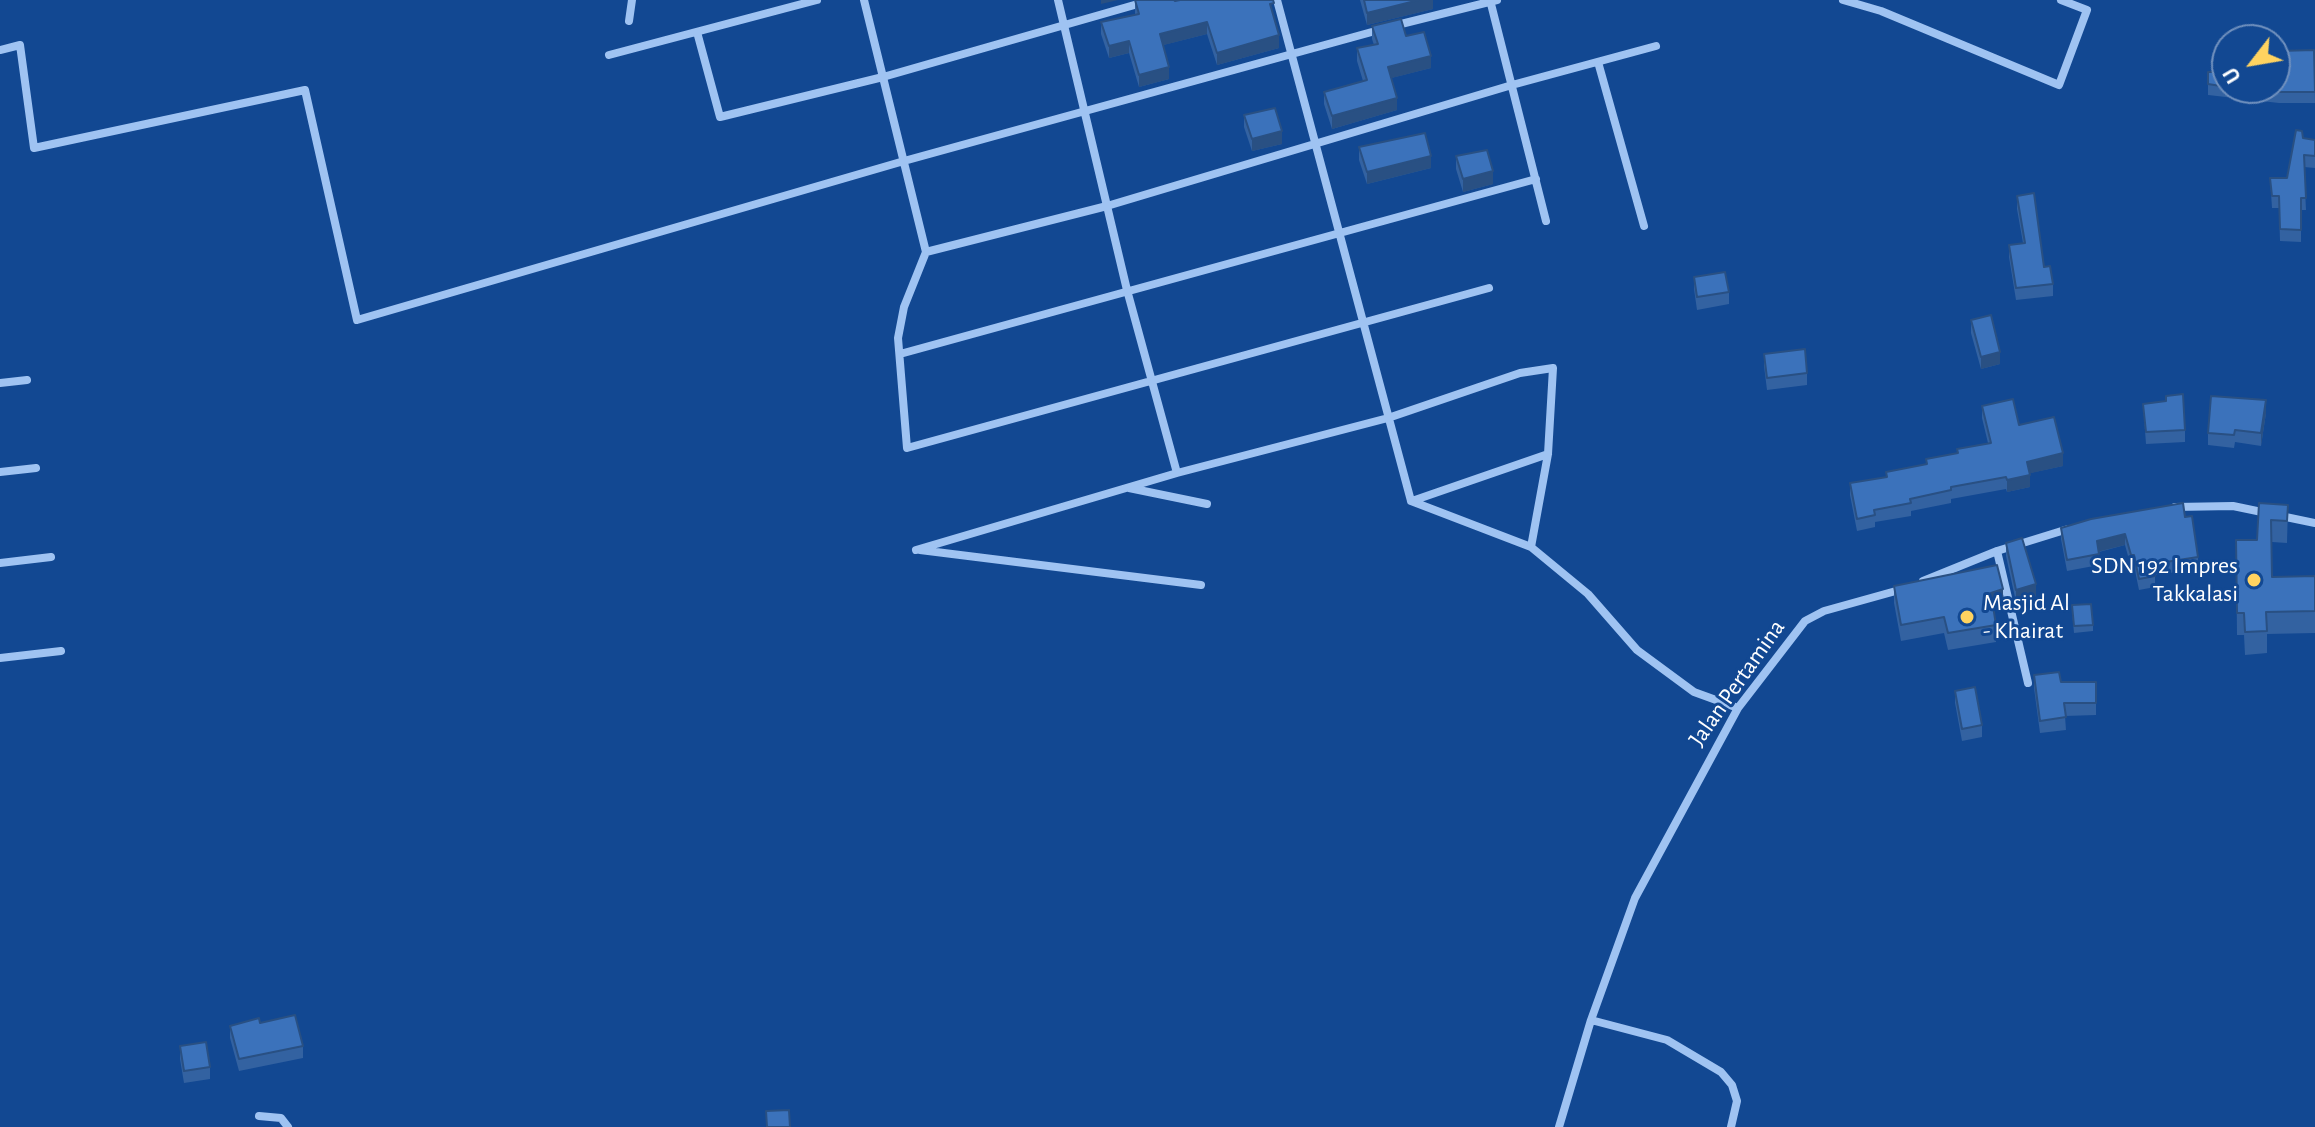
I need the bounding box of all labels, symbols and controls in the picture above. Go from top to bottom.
north arrow [2211,24,2291,104]
text: U [2219,64,2245,87]
place label: SDN 192 Impres Takkalasi [2091,552,2238,608]
marker: SDN 192 Impres Takkalasi [2245,571,2263,589]
place label: Masjid Al - Khairat [1983,589,2070,645]
marker: Masjid Al - Khairat [1958,608,1976,626]
street label: Jalan Pertamina [1683,614,1791,752]

